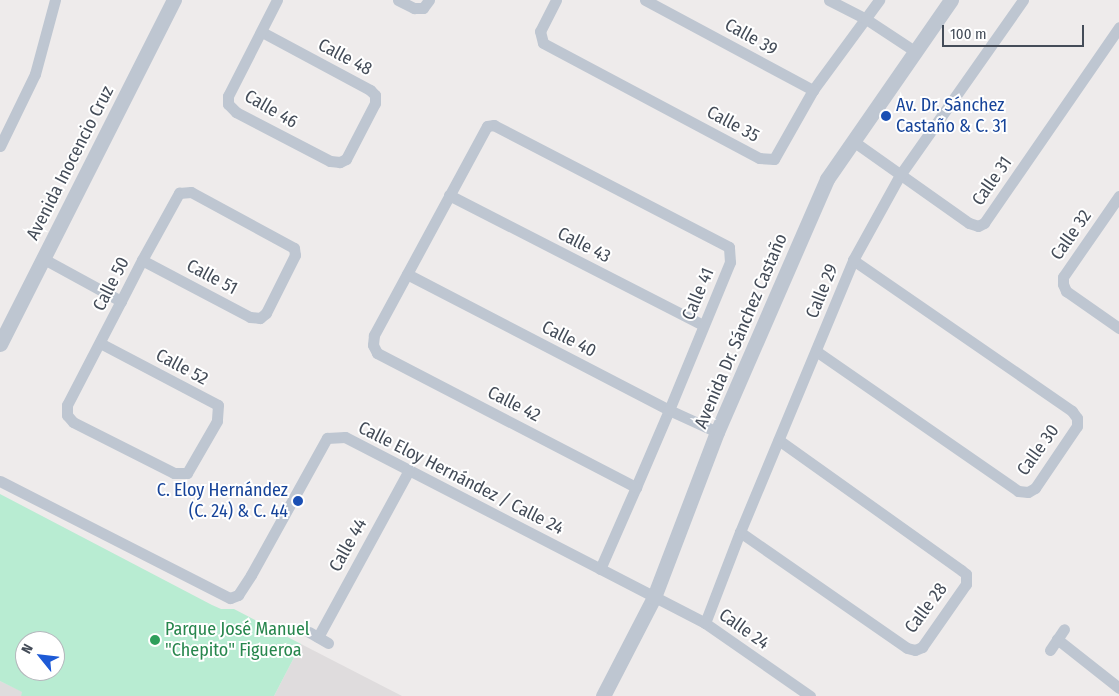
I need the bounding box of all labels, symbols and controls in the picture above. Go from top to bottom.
street label: Calle 39 [721,14,781,60]
scale bar [944,15,1086,47]
text: 100 m [950,25,987,43]
street label: Calle 48 [314,34,376,80]
street label: Avenida Inocencio Cruz [22,82,118,244]
street label: Calle 46 [241,85,301,133]
place label: Av. Dr. Sánchez Castaño & C. 31 [896,95,1007,138]
street label: Calle 35 [703,101,763,147]
marker: Av. Dr. Sánchez Castaño & C. 31 [880,110,892,122]
street label: Calle 31 [967,152,1017,210]
street label: Calle 32 [1046,206,1096,264]
street label: Calle 43 [554,223,614,267]
street label: Avenida Dr. Sánchez Castaño [690,230,792,432]
street label: Calle 50 [88,253,134,315]
street label: Calle 51 [183,255,241,299]
street label: Calle 29 [801,261,843,321]
street label: Calle 41 [677,265,719,323]
street label: Calle 40 [538,316,600,362]
street label: Calle 52 [152,344,212,390]
street label: Calle 42 [484,382,544,426]
street label: Calle Eloy Hernández / Calle 24 [355,417,567,539]
street label: Calle 30 [1012,420,1064,480]
place label: C. Eloy Hernández (C. 24) & C. 44 [157,480,288,522]
marker: C. Eloy Hernández (C. 24) & C. 44 [292,495,304,507]
street label: Calle 44 [325,515,371,575]
street label: Calle 28 [900,579,952,637]
street label: Calle 24 [715,604,773,654]
place label: Parque José Manuel "Chepito" Figueroa [165,619,310,662]
north arrow [15,631,65,681]
marker: Parque José Manuel "Chepito" Figueroa [149,634,161,646]
text: N [18,641,37,657]

